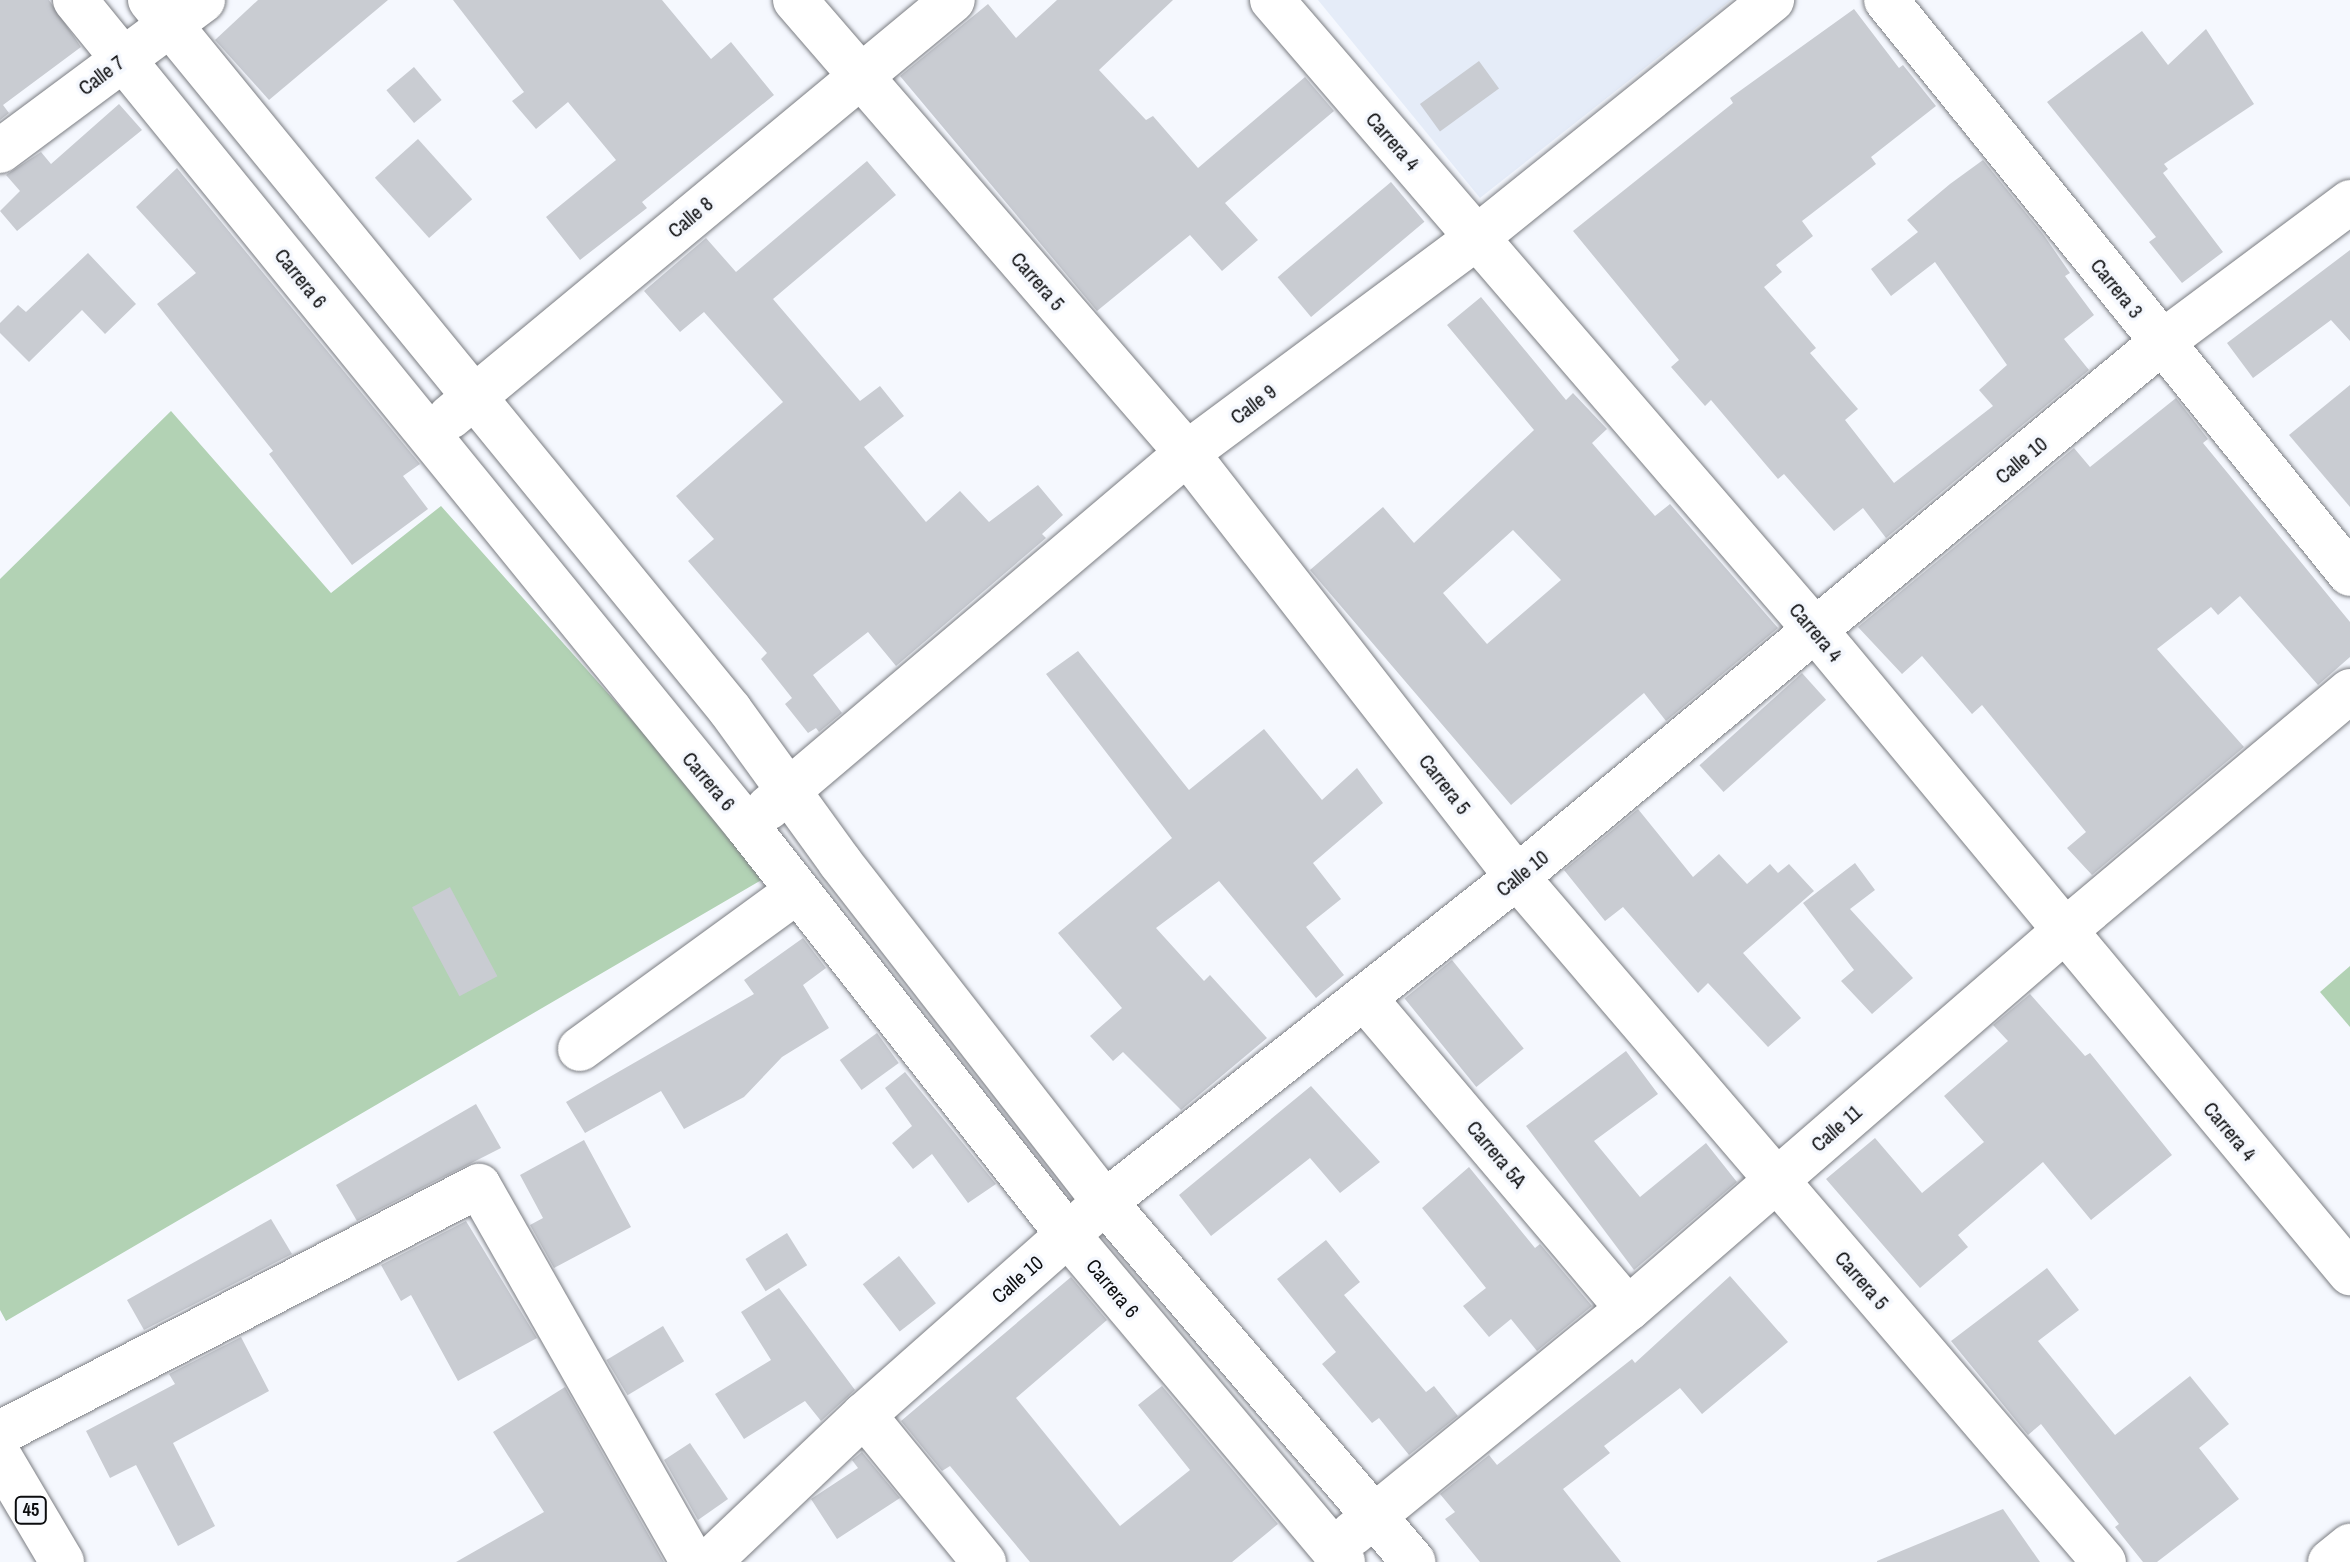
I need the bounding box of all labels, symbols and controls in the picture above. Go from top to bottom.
street label: Calle 7 [73,50,129,100]
street label: Carrera 4 [1361,107,1425,175]
street label: Calle 8 [663,191,717,243]
street label: Carrera 6 [270,244,332,312]
street label: Carrera 5 [1006,247,1070,315]
street label: Carrera 3 [2086,254,2148,322]
street label: Calle 9 [1225,379,1281,429]
street label: Calle 10 [1990,431,2052,489]
street label: Carrera 4 [1785,598,1847,666]
street label: Carrera 6 [678,747,740,815]
street label: Carrera 5 [1414,749,1476,819]
street label: Calle 10 [1491,845,1553,901]
street label: Carrera 4 [2199,1097,2261,1165]
street label: Calle 11 [1806,1100,1866,1156]
street label: Carrera 5A [1462,1116,1532,1192]
street label: Carrera 5 [1830,1246,1894,1314]
street label: Calle 10 [986,1250,1048,1308]
street label: Carrera 6 [1082,1254,1144,1322]
road number: 45 [13,1496,49,1524]

